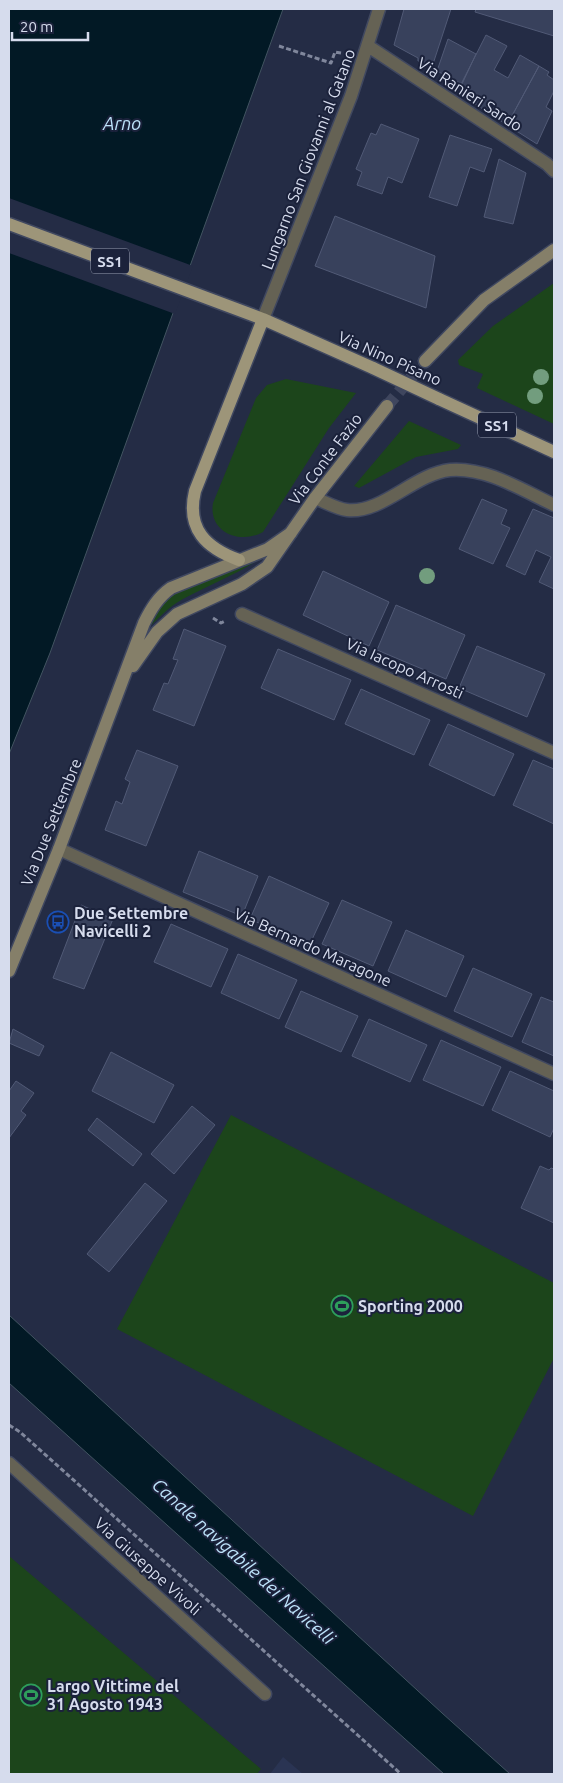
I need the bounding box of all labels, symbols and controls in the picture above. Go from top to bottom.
scale bar [12,10,89,42]
text: 20 m [20,18,53,35]
street label: Lungarno San Giovanni al Gatano [257,46,359,272]
street label: Via Ranieri Sardo [414,53,526,135]
water label: Arno [102,113,141,133]
road number: SS1 [91,248,129,274]
street label: Via Nino Pisano [336,327,444,389]
street label: Via Conte Fazio [285,410,365,508]
road number: SS1 [478,412,516,438]
street label: Via Iacopo Arrosti [343,634,467,702]
street label: Via Due Settembre [17,756,85,888]
place label: Due Settembre Navicelli 2 [74,904,188,940]
street label: Via Bernardo Maragone [232,904,394,990]
bus stop icon: Due Settembre Navicelli 2 [46,910,70,934]
sports icon: Sporting 2000 [330,1294,354,1318]
place label: Sporting 2000 [358,1297,463,1315]
water label: Canale navigabile dei Navicelli [149,1474,340,1648]
street label: Via Giuseppe Vivoli [91,1514,205,1618]
place label: Largo Vittime del 31 Agosto 1943 [47,1677,179,1713]
sports icon: Largo Vittime del 31 Agosto 1943 [19,1683,43,1707]

